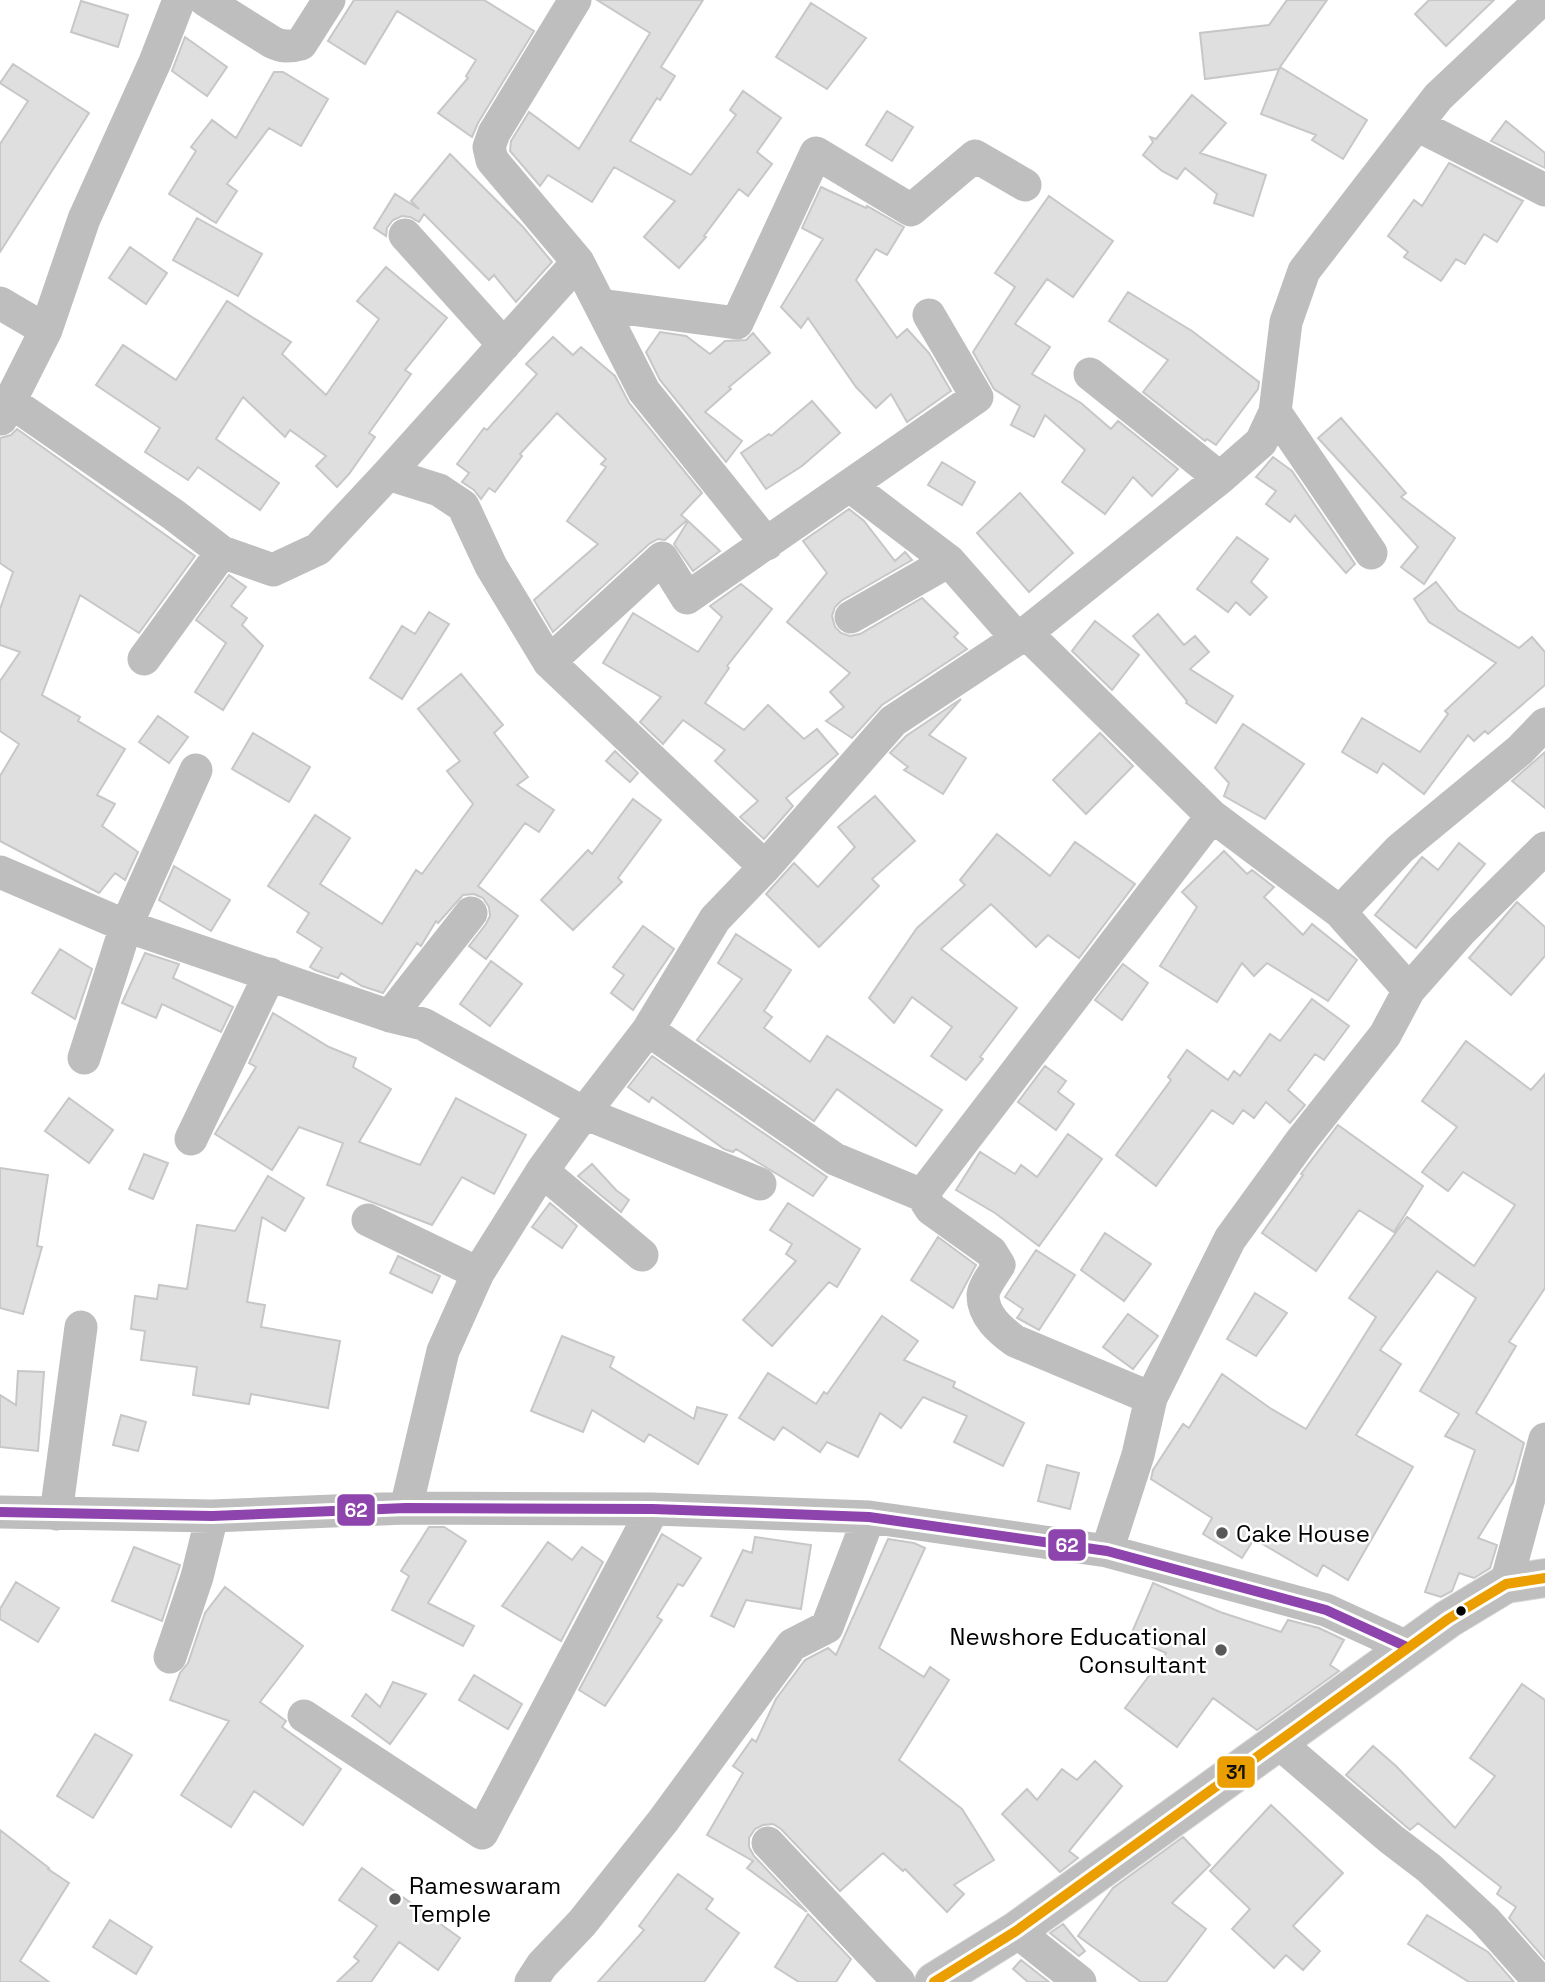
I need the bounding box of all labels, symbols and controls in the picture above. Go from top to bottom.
line badge: 62 [336,1493,376,1527]
text: 62 [345,1498,367,1523]
place label: Cake House [1236,1518,1370,1549]
marker: Cake House [1214,1525,1230,1541]
line badge: 62 [1047,1528,1087,1562]
text: 62 [1056,1533,1078,1558]
unlabelled marker [1454,1604,1468,1618]
place label: Newshore Educational Consultant [950,1621,1207,1680]
marker: Newshore Educational Consultant [1213,1642,1229,1658]
line badge: 31 [1216,1755,1256,1789]
text: 31 [1226,1760,1246,1785]
place label: Rameswaram Temple [409,1870,561,1929]
marker: Rameswaram Temple [387,1891,403,1907]

